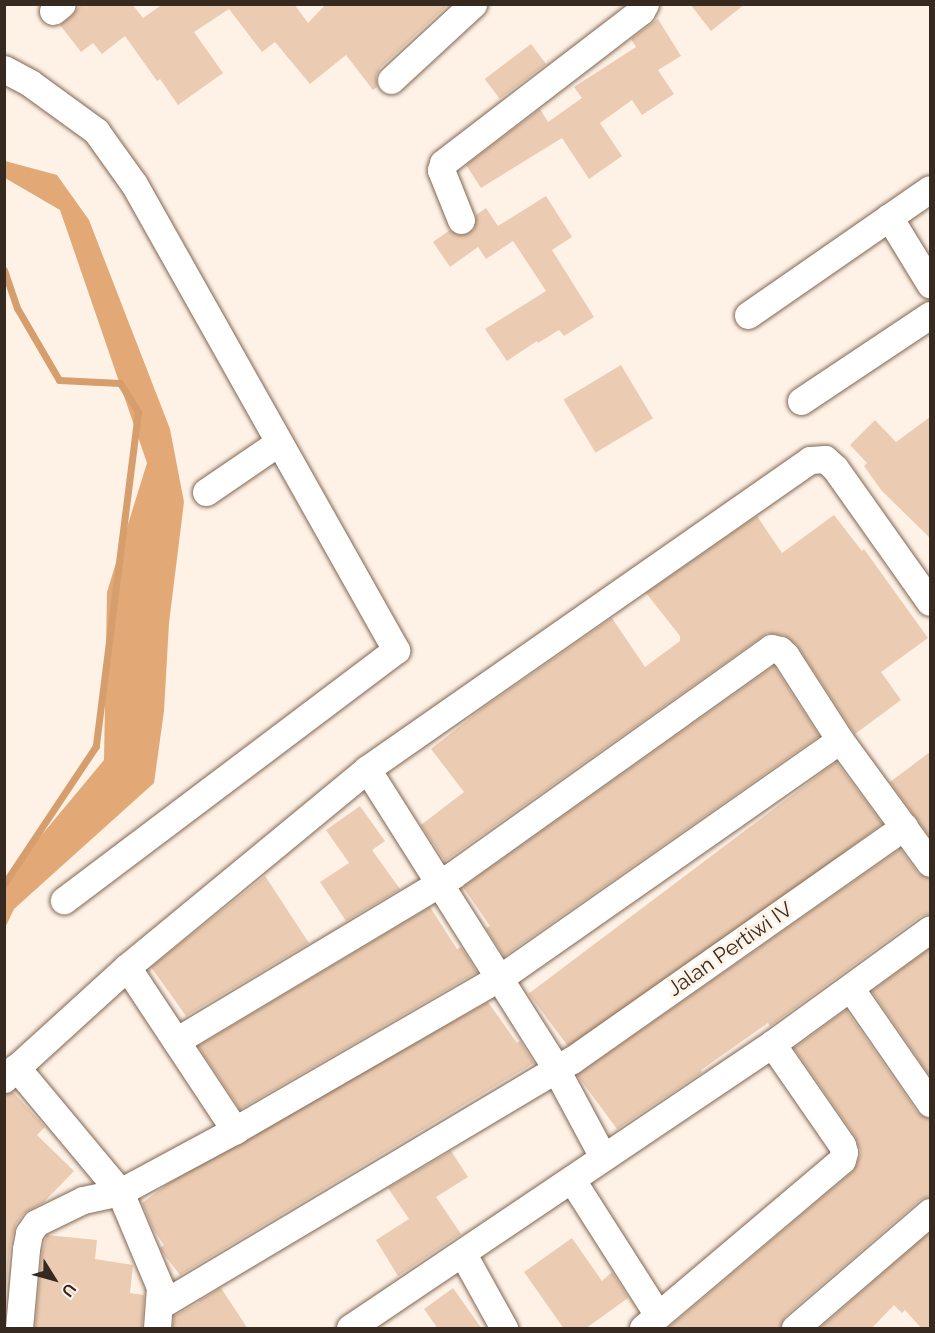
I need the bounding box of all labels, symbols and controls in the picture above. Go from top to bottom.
street label: Jalan Pertiwi IV [663,897,797,1001]
north arrow [24,1249,84,1309]
text: U [58,1280,80,1301]

